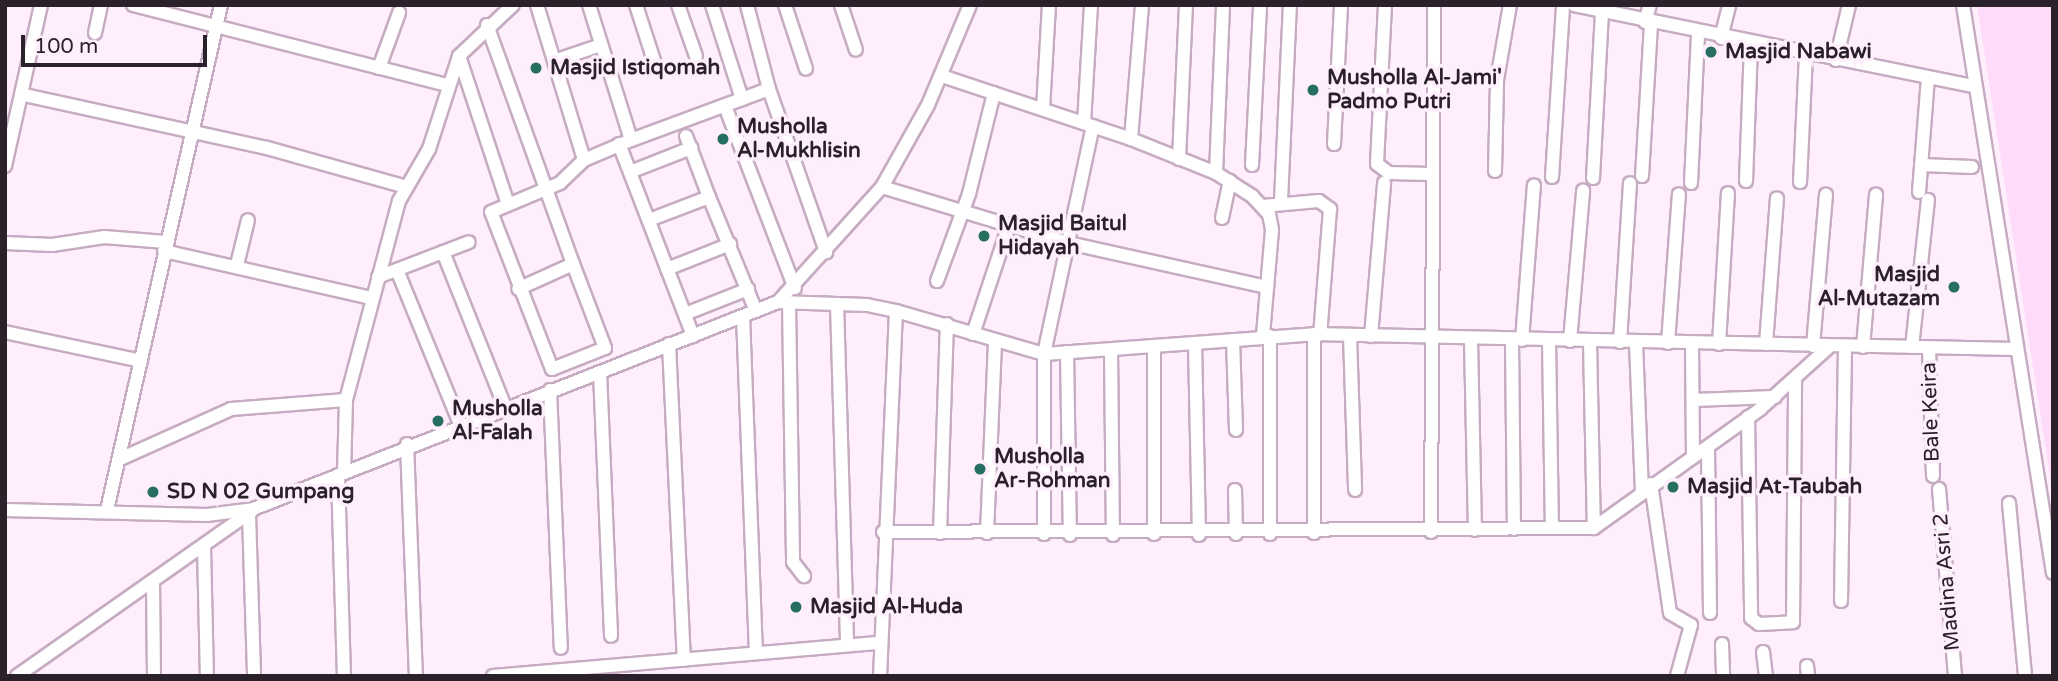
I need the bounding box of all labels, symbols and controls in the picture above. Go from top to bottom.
scale bar [24,21,210,65]
text: 100 m [34,34,98,59]
place label: Masjid Nabawi [1725,39,1872,65]
marker: Masjid Nabawi [1703,44,1719,60]
place label: Masjid Istiqomah [550,55,720,81]
marker: Masjid Istiqomah [528,60,544,76]
place label: Musholla Al-Jami' Padmo Putri [1327,65,1502,115]
marker: Musholla Al-Jami' Padmo Putri [1305,82,1321,98]
place label: Musholla Al-Mukhlisin [737,114,861,164]
marker: Musholla Al-Mukhlisin [715,131,731,147]
place label: Masjid Baitul Hidayah [998,211,1127,261]
marker: Masjid Baitul Hidayah [976,228,992,244]
place label: Masjid Al-Mutazam [1818,262,1940,312]
marker: Masjid Al-Mutazam [1946,279,1962,295]
street label: Bale Keira [1917,362,1945,462]
place label: Musholla Al-Falah [452,396,543,446]
marker: Musholla Al-Falah [430,413,446,429]
place label: Musholla Ar-Rohman [994,444,1111,494]
marker: Musholla Ar-Rohman [972,461,988,477]
place label: Masjid At-Taubah [1687,474,1862,500]
place label: SD N 02 Gumpang [167,479,354,505]
marker: Masjid At-Taubah [1665,479,1681,495]
marker: SD N 02 Gumpang [145,484,161,500]
street label: Madina Asri 2 [1928,512,1966,652]
place label: Masjid Al-Huda [810,594,963,620]
marker: Masjid Al-Huda [788,599,804,615]

